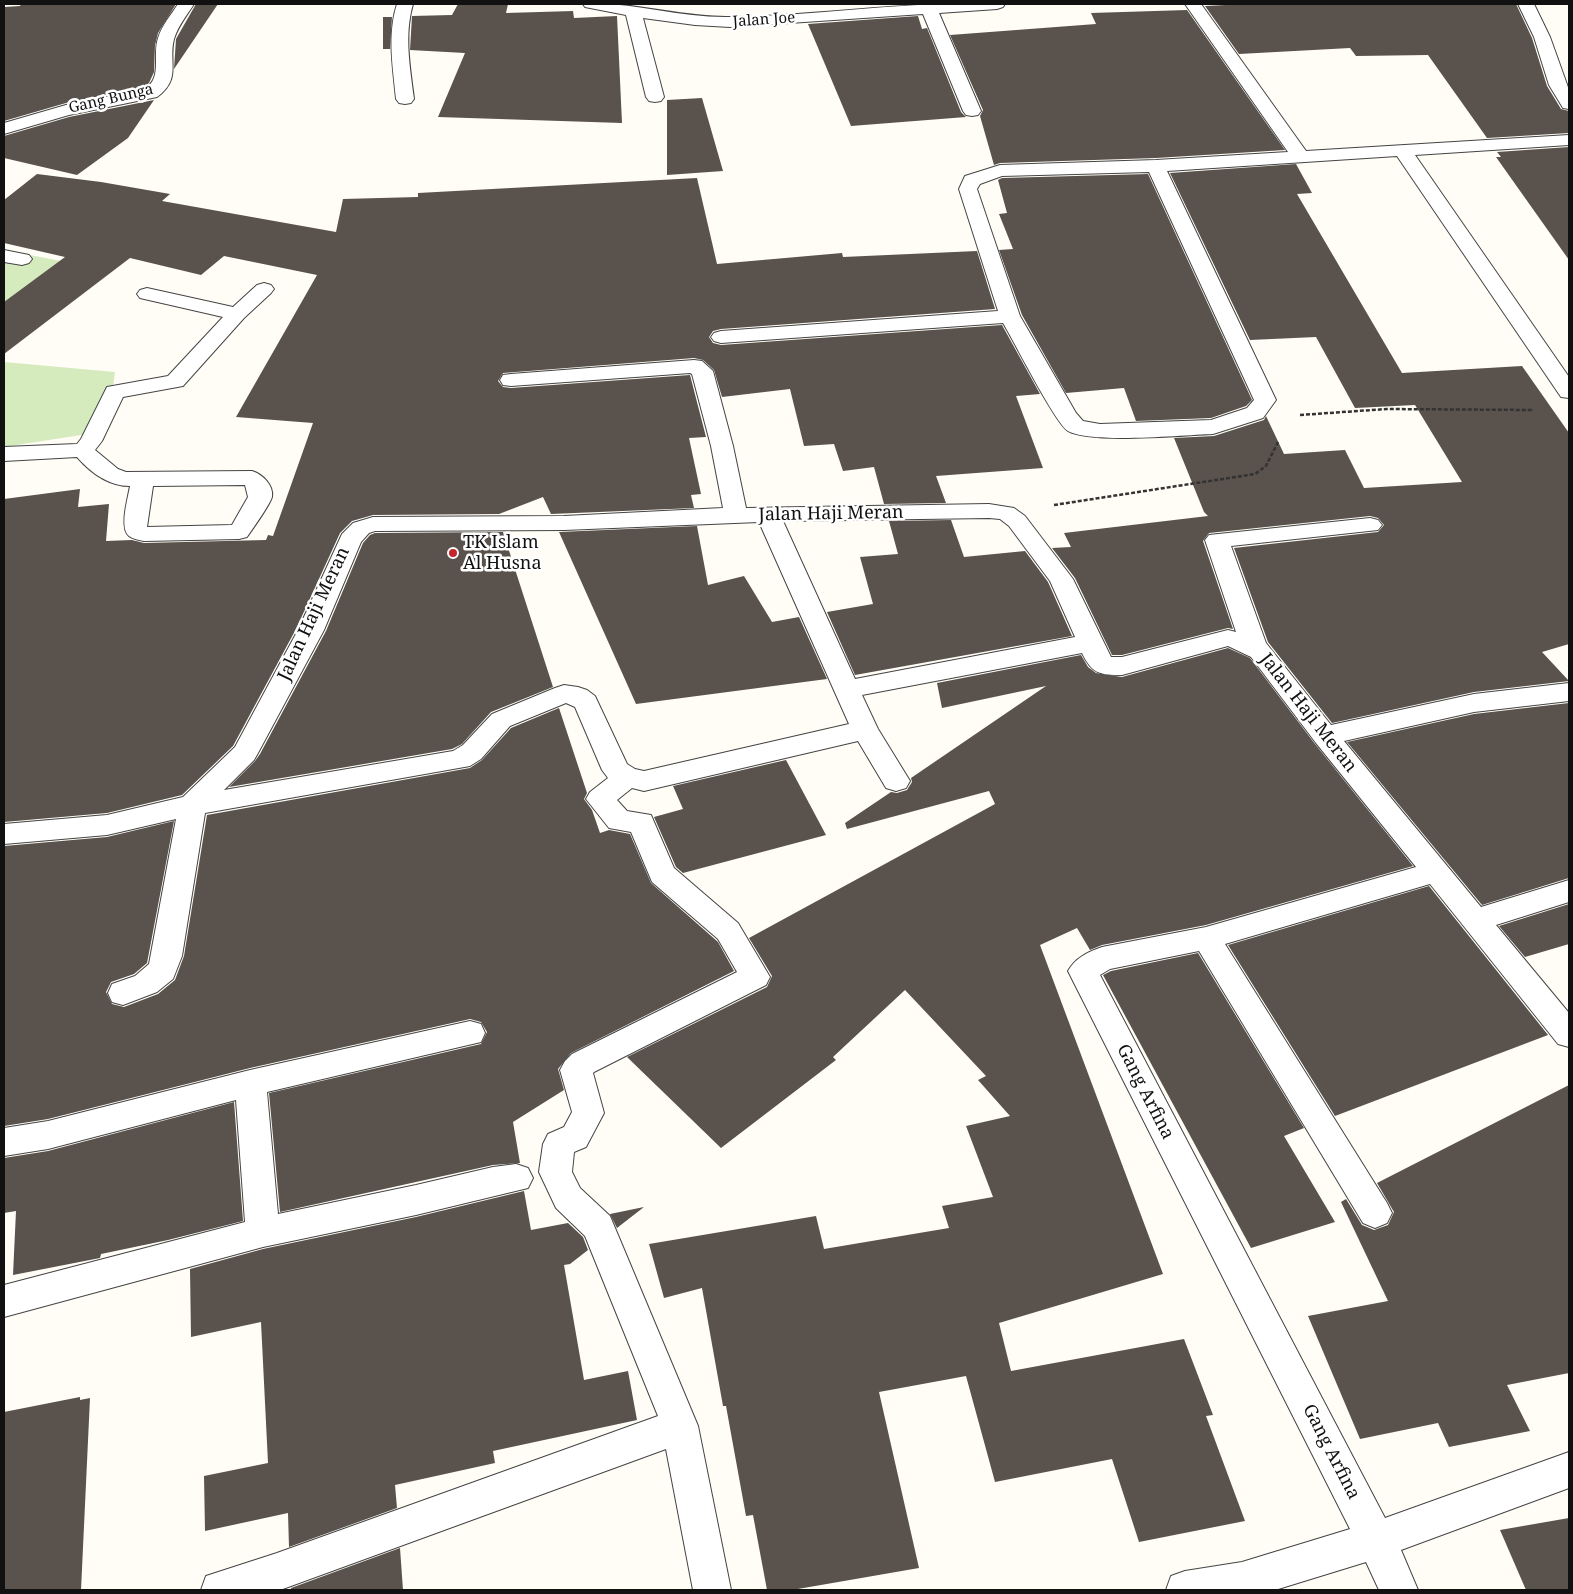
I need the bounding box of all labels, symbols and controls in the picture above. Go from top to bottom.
street label: Jalan Joe [732,9,796,31]
street label: Gang Bunga [67,81,155,117]
street label: Jalan Haji Meran [758,502,904,526]
place label: TK Islam Al Husna [463,532,542,574]
street label: Jalan Haji Meran [274,544,354,684]
marker: TK Islam Al Husna [447,547,459,559]
street label: Jalan Haji Meran [1255,649,1361,777]
street label: Gang Arfina [1112,1041,1178,1143]
street label: Gang Arfina [1298,1401,1364,1503]

